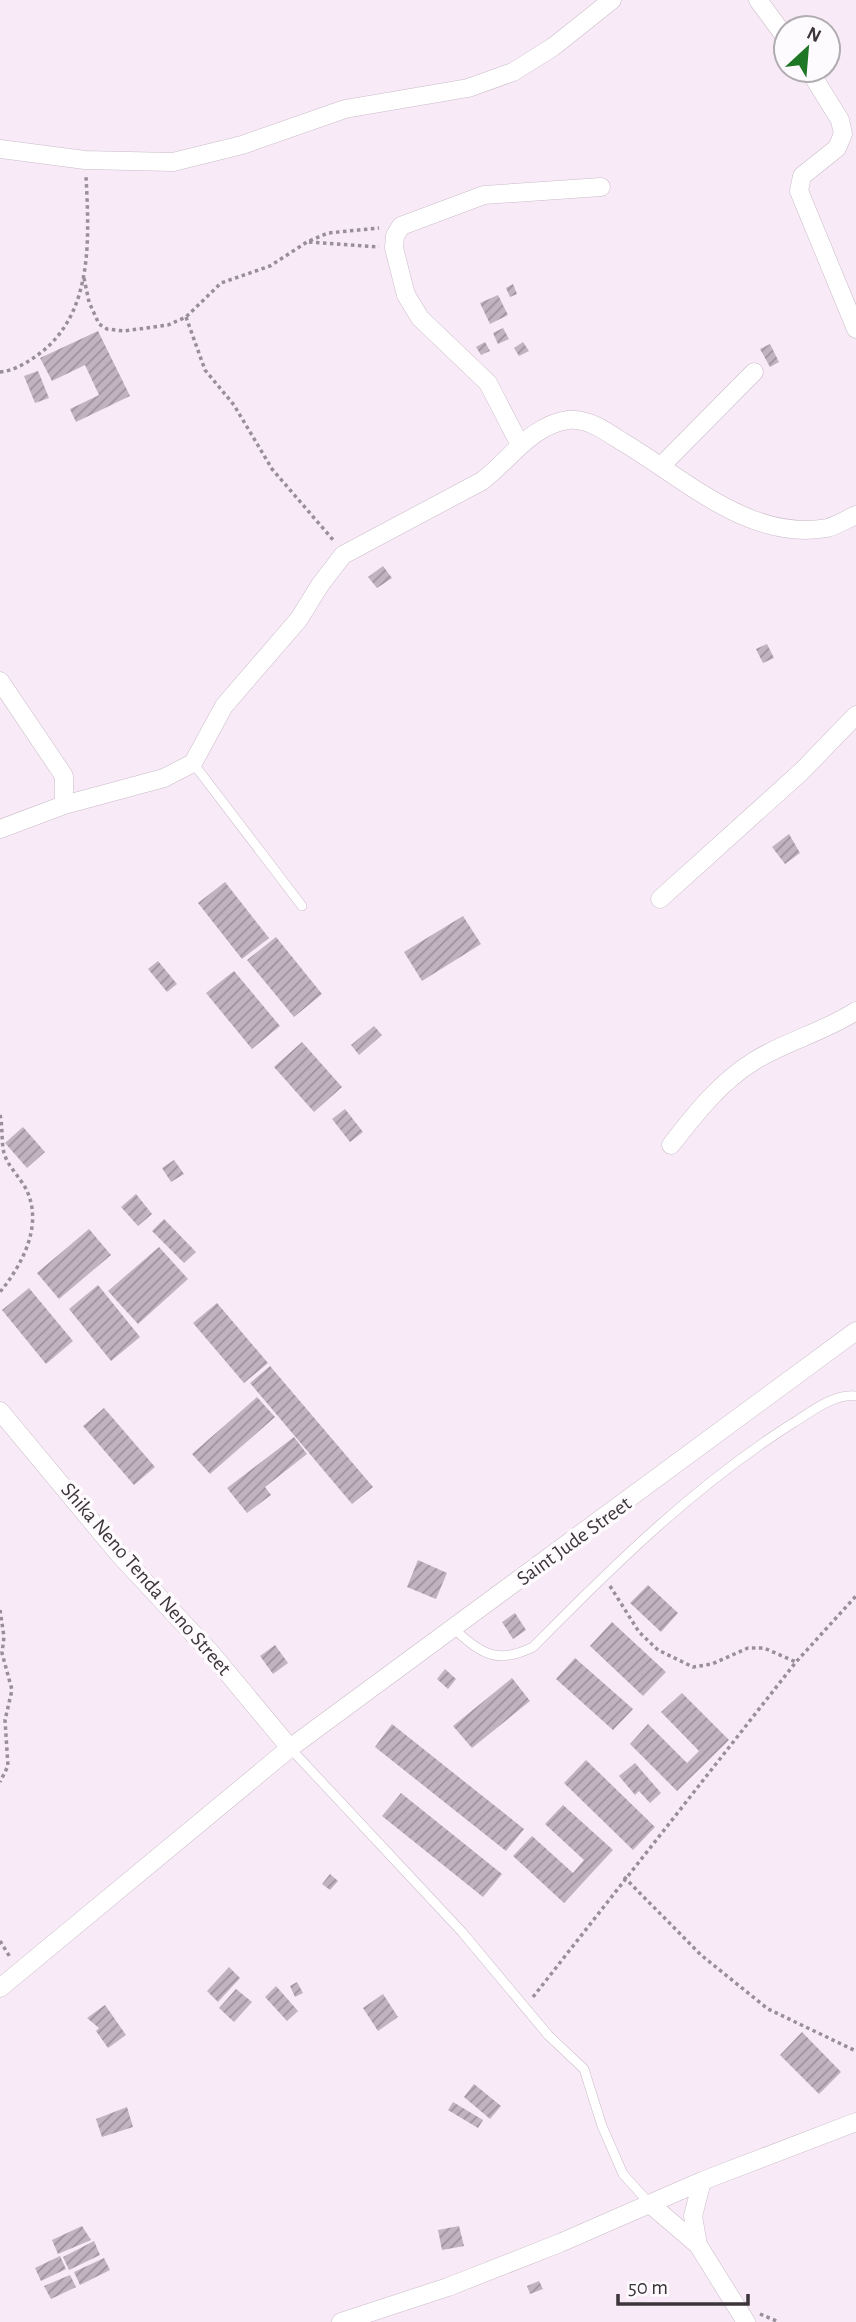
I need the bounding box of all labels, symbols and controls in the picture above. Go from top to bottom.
north arrow [772,14,842,84]
text: N [804,24,824,47]
street label: Shika Neno Tenda Neno Street [57,1479,235,1679]
street label: Saint Jude Street [513,1492,635,1589]
scale bar [618,2262,748,2306]
text: 50 m [628,2277,668,2298]

